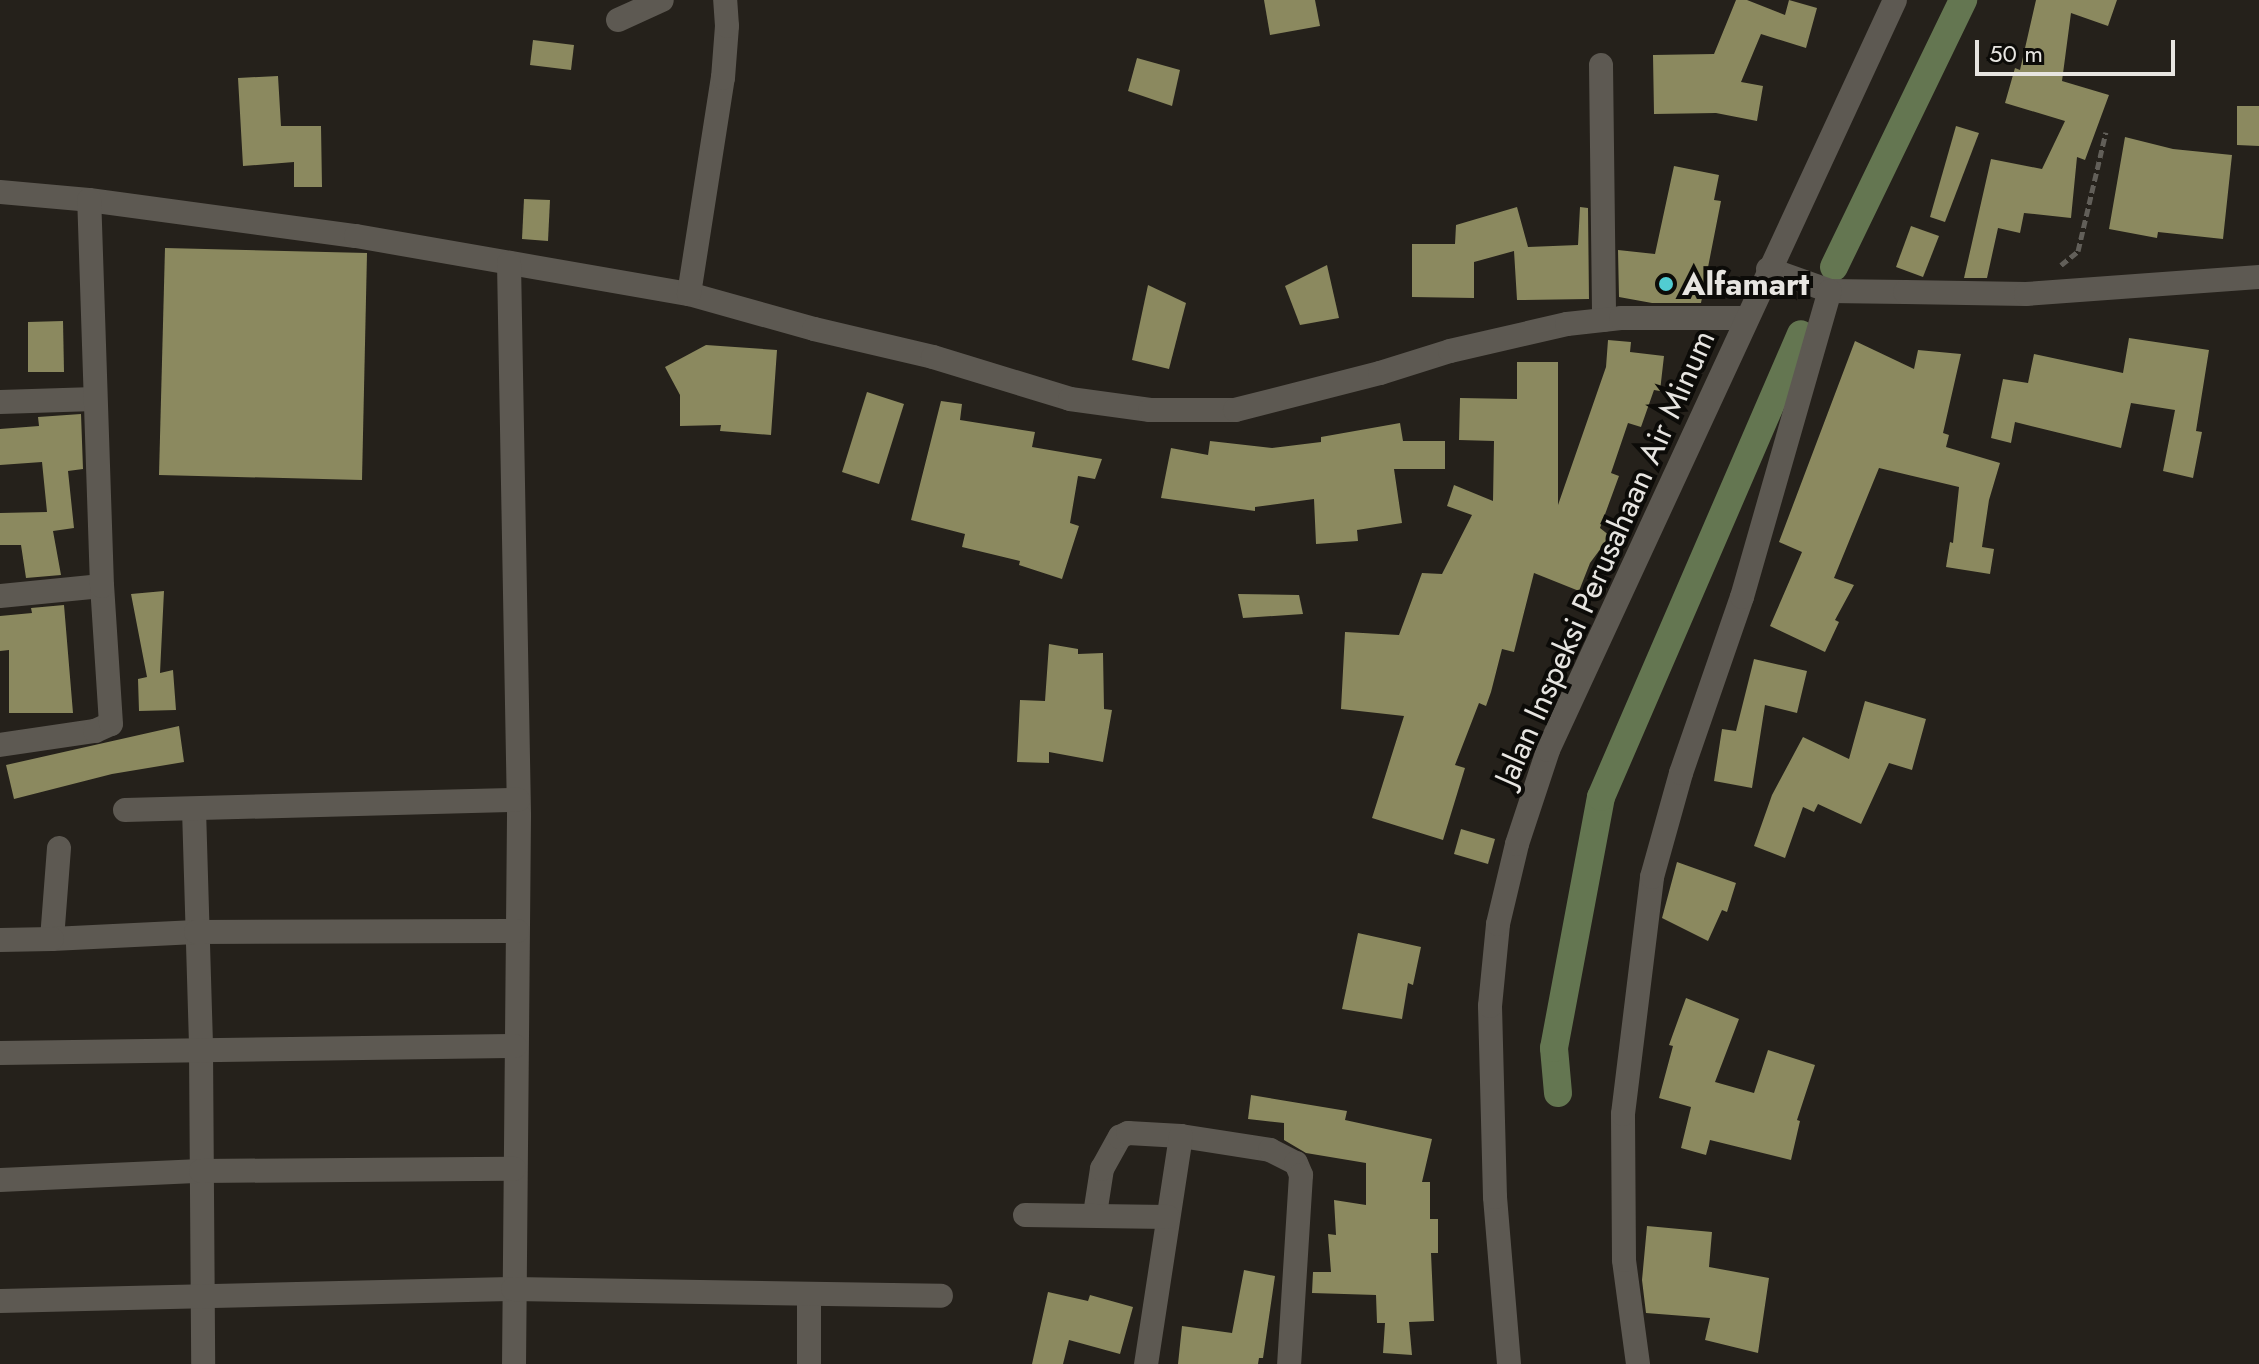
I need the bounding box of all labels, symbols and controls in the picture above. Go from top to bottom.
scale bar [1979,24,2179,74]
text: 50 m [1989,36,2043,71]
place label: Alfamart [1682,265,1809,303]
marker: Alfamart [1657,275,1675,293]
street label: Jalan Inspeksi Perusahaan Air Minum [1487,324,1723,792]

